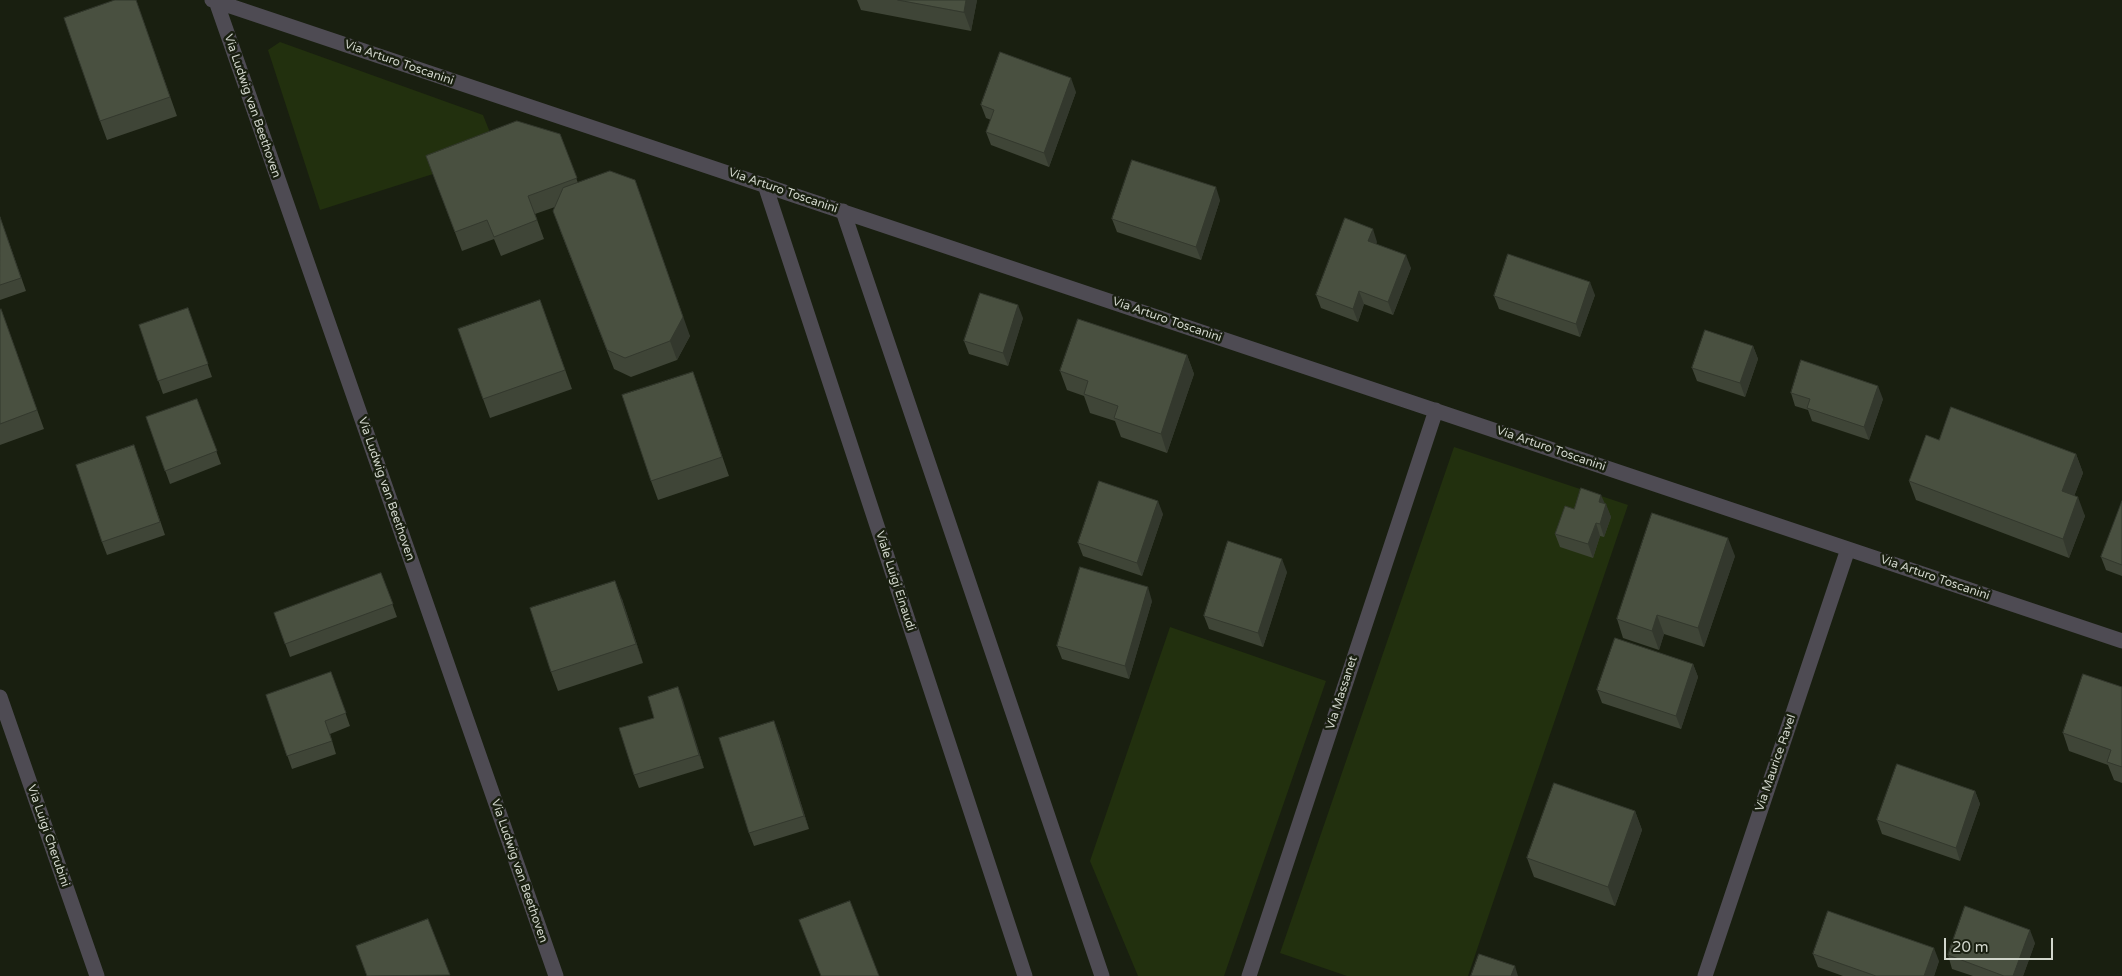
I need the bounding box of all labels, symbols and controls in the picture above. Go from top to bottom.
street label: Via Ludwig van Beethoven [221,32,283,180]
street label: Via Arturo Toscanini [342,38,456,88]
street label: Via Arturo Toscanini [726,166,840,216]
street label: Via Arturo Toscanini [1110,295,1224,345]
street label: Via Ludwig van Beethoven [355,415,417,563]
street label: Via Arturo Toscanini [1494,424,1608,474]
street label: Viale Luigi Einaudi [872,529,918,633]
street label: Via Arturo Toscanini [1878,553,1992,603]
street label: Via Massanet [1323,654,1361,732]
street label: Via Maurice Ravel [1753,713,1799,813]
street label: Via Luigi Cherubini [24,783,72,889]
street label: Via Ludwig van Beethoven [488,797,550,945]
scale bar [1947,928,2056,960]
text: 20 m [1952,938,1989,956]

